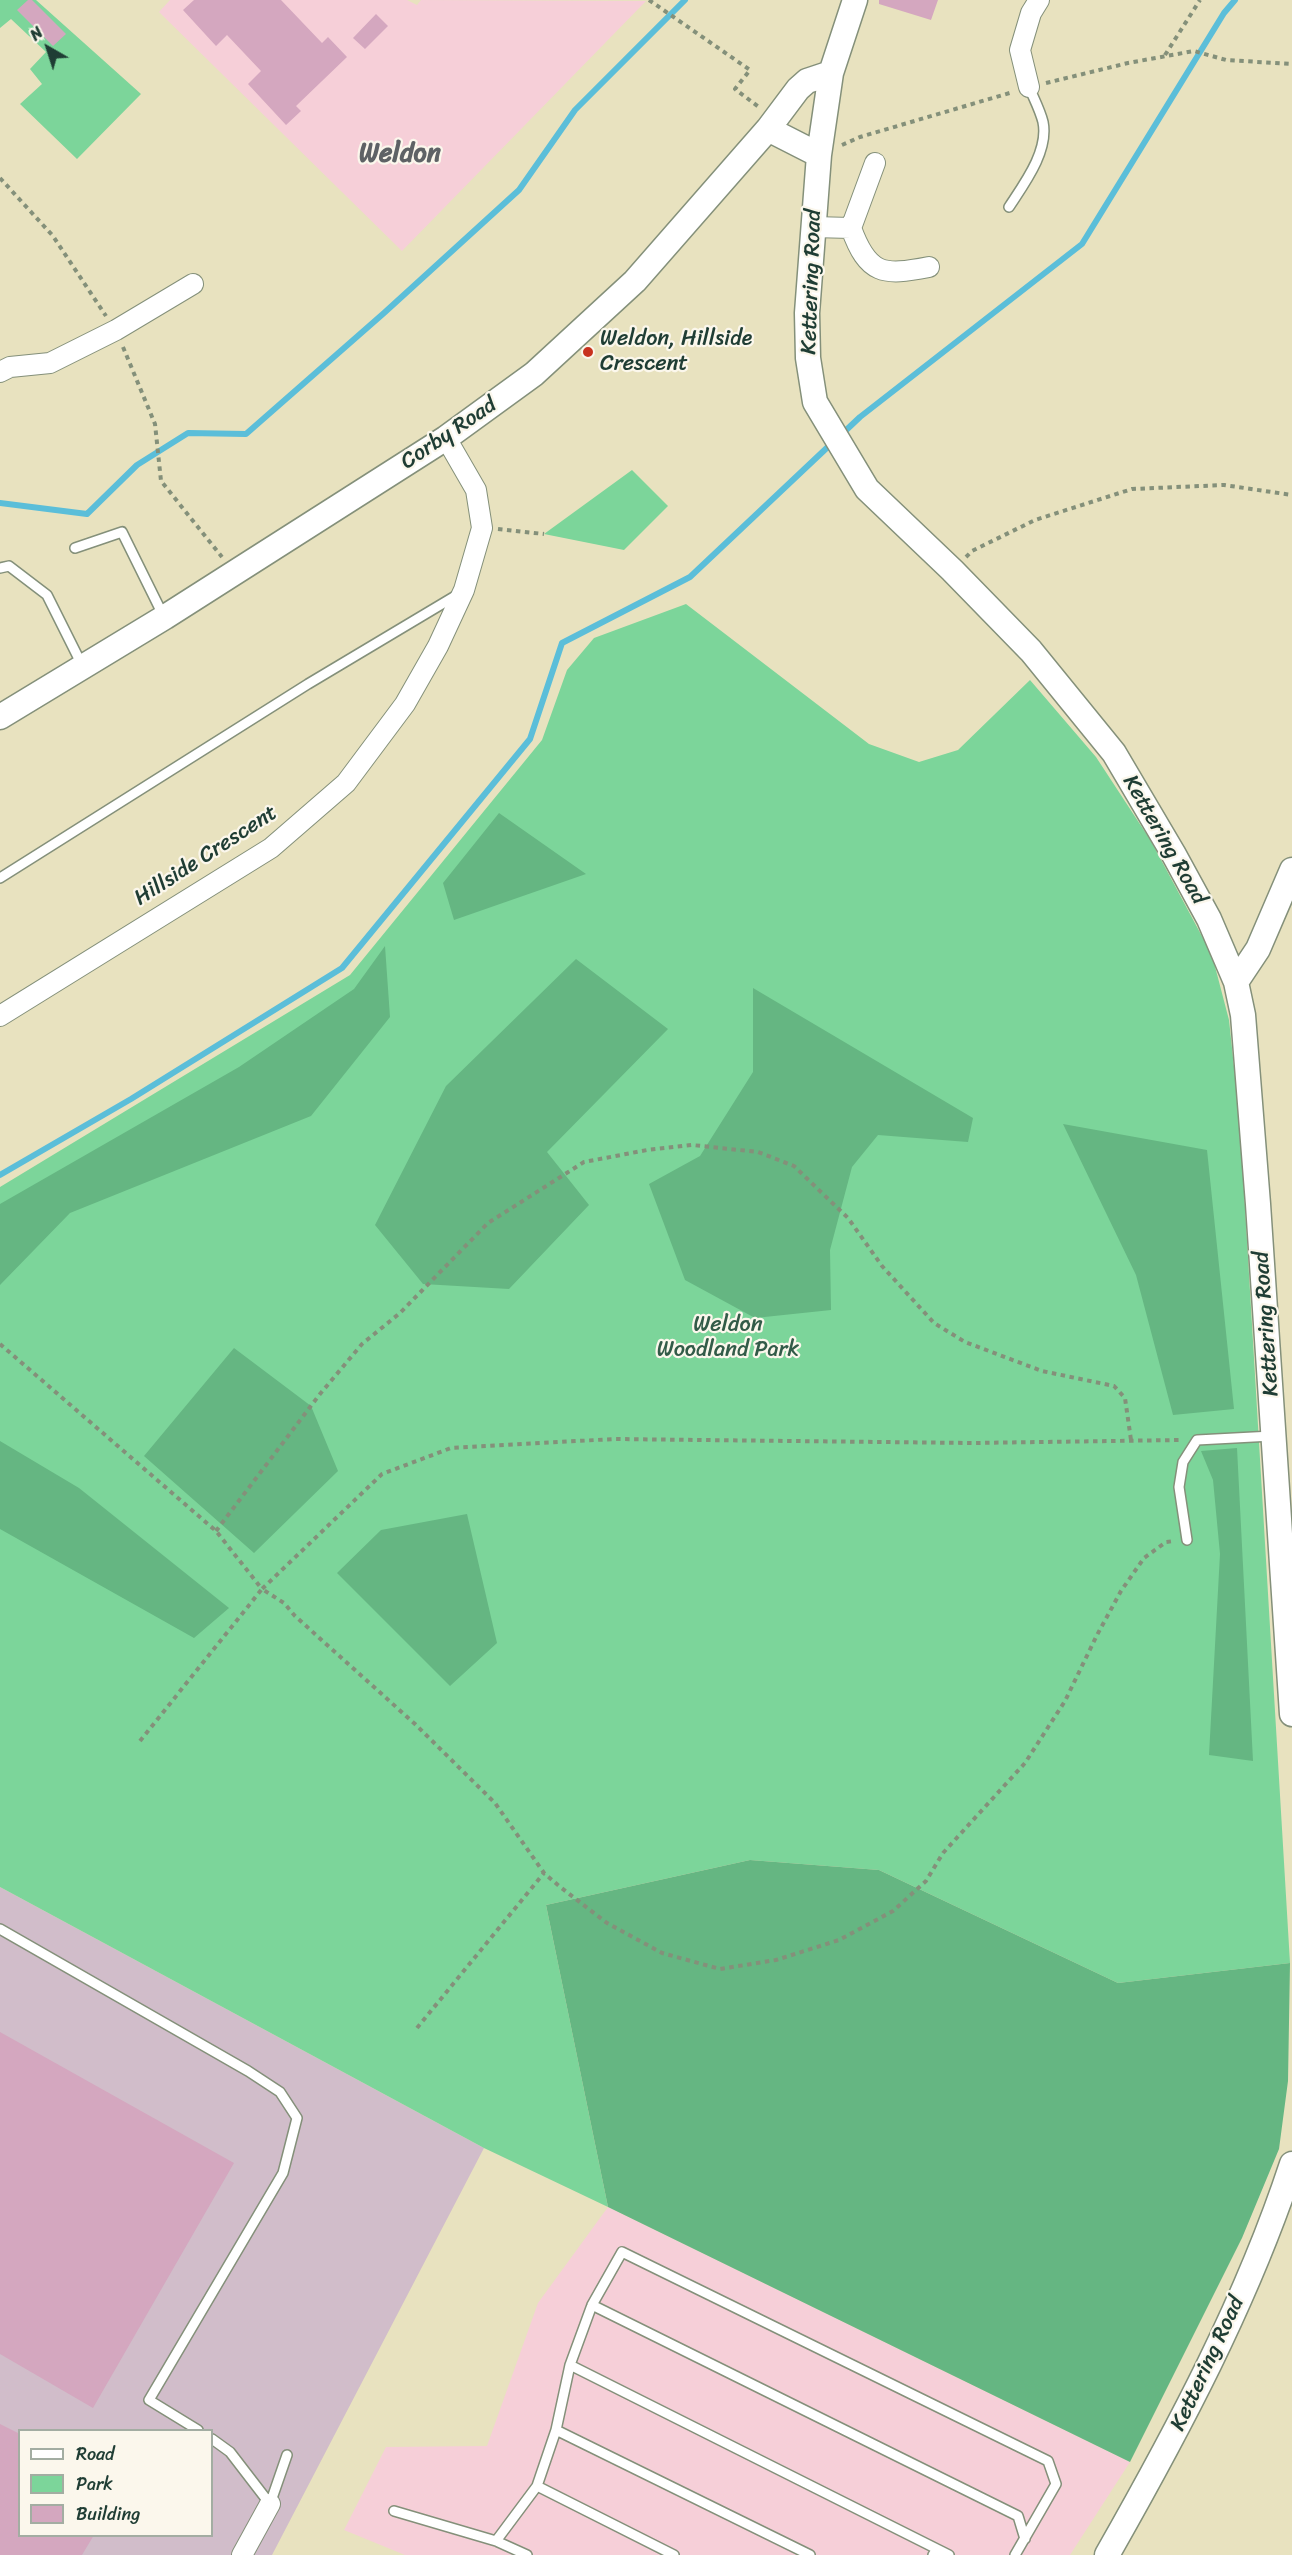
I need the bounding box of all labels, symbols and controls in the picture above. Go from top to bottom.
north arrow [18,18,78,78]
text: N [23,19,50,48]
district label: Weldon [359,138,441,170]
street label: Kettering Road [796,209,828,355]
place label: Weldon, Hillside Crescent [600,326,752,378]
marker: Weldon, Hillside Crescent [581,345,595,359]
street label: Corby Road [396,392,502,476]
street label: Kettering Road [1116,771,1212,909]
street label: Hillside Crescent [130,800,282,912]
street label: Kettering Road [1249,1251,1285,1397]
park label: Weldon Woodland Park [657,1312,799,1364]
street label: Kettering Road [1165,2293,1251,2435]
legend [18,2429,213,2537]
text: Road [76,2438,115,2470]
text: Park [76,2468,113,2500]
text: Building [76,2498,140,2530]

